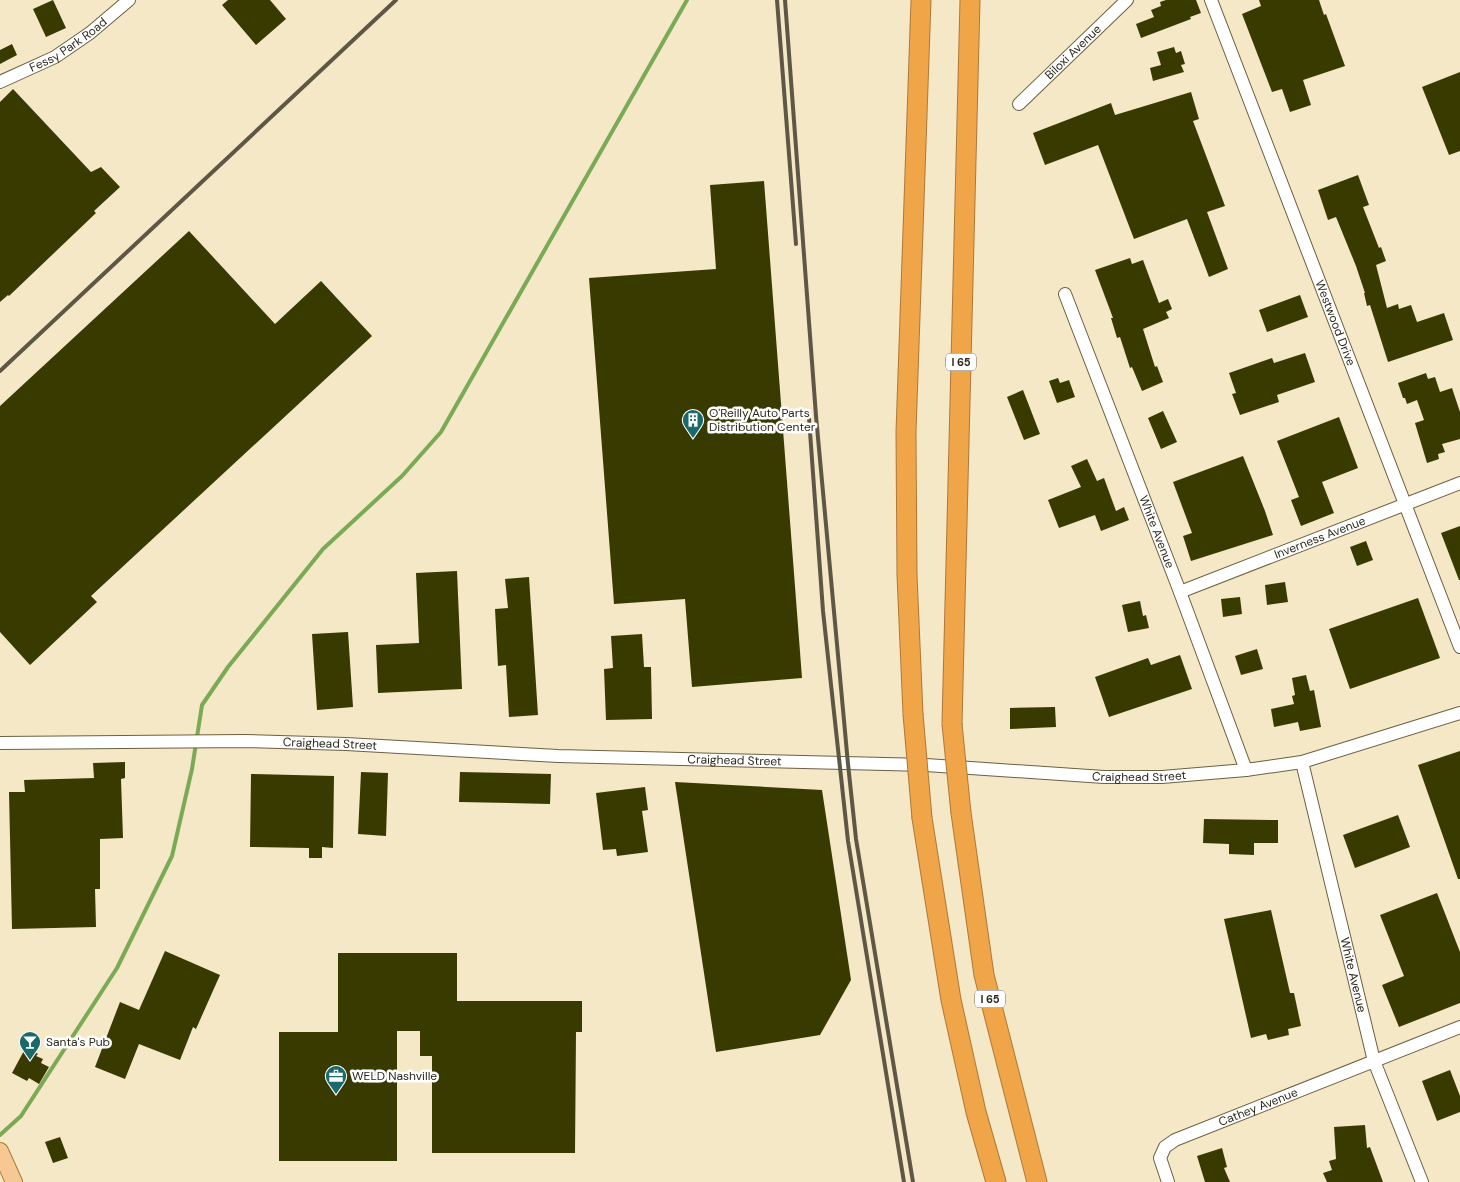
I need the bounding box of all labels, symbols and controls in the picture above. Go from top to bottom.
street label: Fessy Park Road [27,14,110,76]
street label: Biloxi Avenue [1041,21,1105,83]
street label: Westwood Drive [1312,278,1359,368]
road number: I 65 [946,354,976,371]
place label: O'Reilly Auto Parts Distribution Center [709,405,816,435]
building icon: O'Reilly Auto Parts Distribution Center [681,408,705,439]
street label: White Avenue [1136,493,1178,571]
street label: Inverness Avenue [1272,513,1368,563]
street label: Craighead Street [283,734,378,754]
street label: Craighead Street [687,751,782,769]
street label: Craighead Street [1091,767,1187,785]
street label: White Avenue [1336,936,1370,1014]
road number: I 65 [975,991,1005,1008]
bar icon: Santa's Pub [18,1030,42,1061]
place label: Santa's Pub [46,1034,110,1050]
office icon: WELD Nashville [324,1064,348,1095]
place label: WELD Nashville [352,1068,437,1084]
street label: Cathey Avenue [1216,1084,1300,1130]

